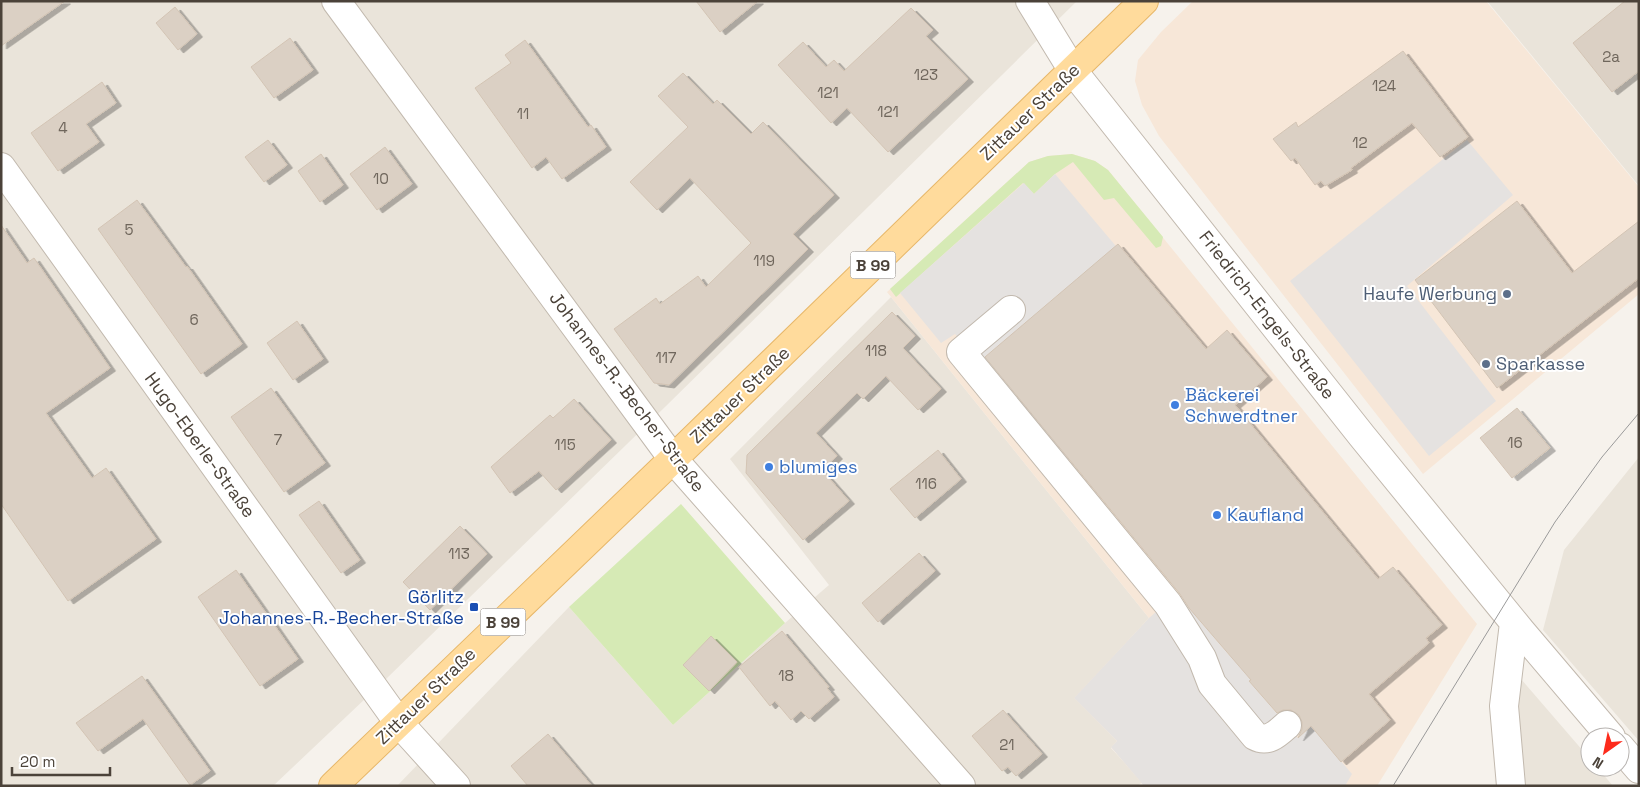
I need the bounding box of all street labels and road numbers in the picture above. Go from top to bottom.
street label: Zittauer Straße [975,58,1084,165]
street label: Friedrich-Engels-Straße [1194,226,1340,404]
road number: B 99 [850,252,896,278]
street label: Johannes-R.-Becher-Straße [545,287,710,496]
street label: Zittauer Straße [685,341,794,448]
street label: Hugo-Eberle-Straße [140,367,261,522]
road number: B 99 [480,608,526,636]
street label: Zittauer Straße [371,642,480,749]

